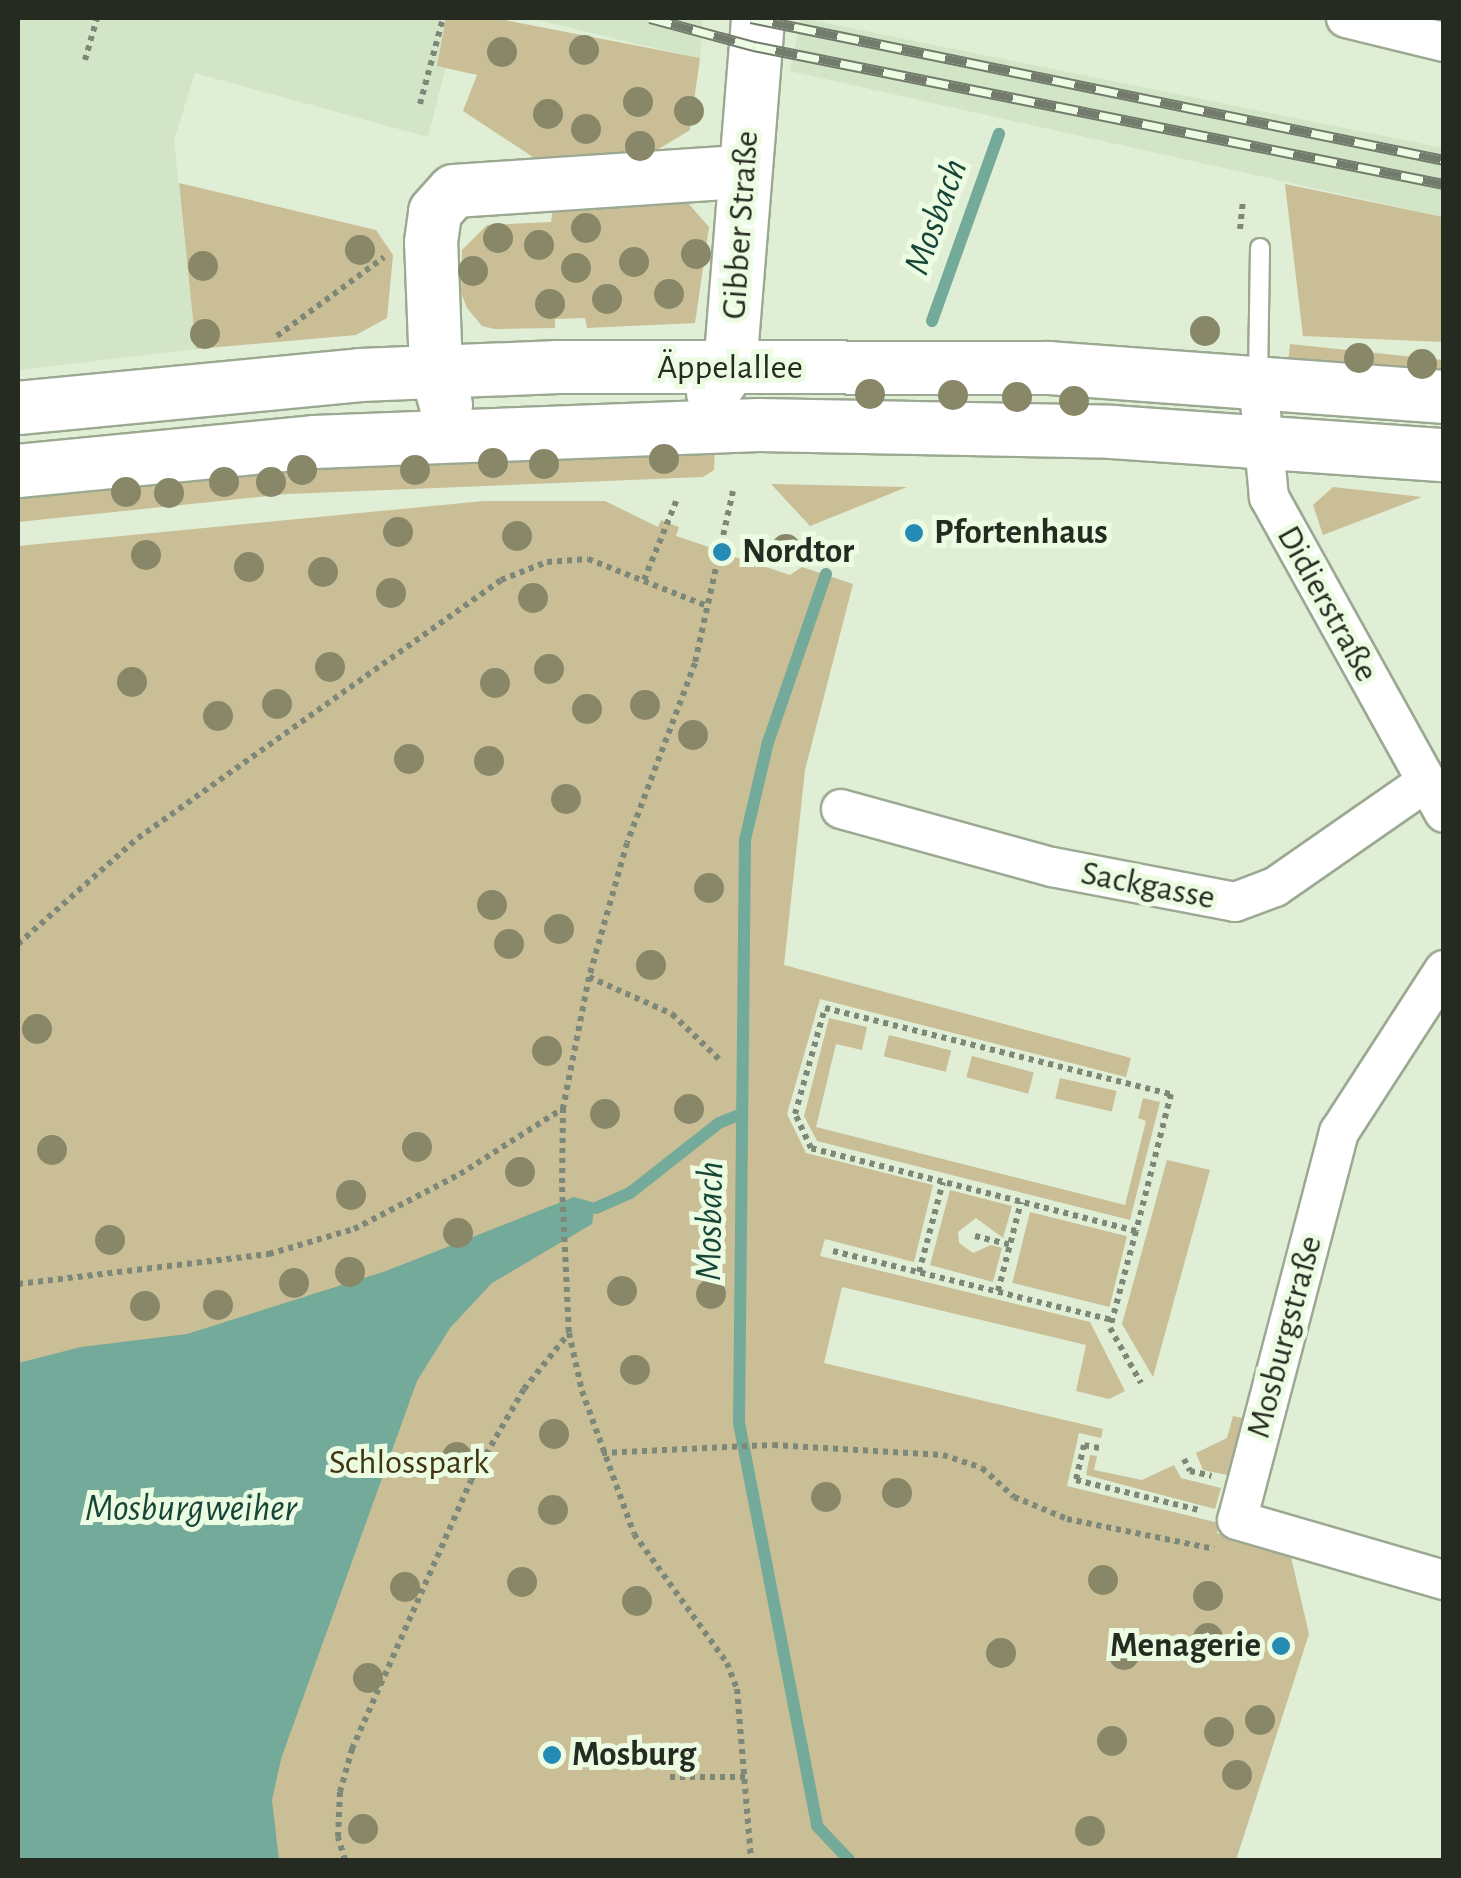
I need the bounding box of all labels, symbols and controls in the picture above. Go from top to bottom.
street label: Gibber Straße [713,129,769,321]
water label: Mosbach [895,153,979,281]
street label: Äppelallee [657,347,803,389]
place label: Pfortenhaus [934,512,1108,554]
street label: Didierstraße [1267,519,1387,689]
marker: Pfortenhaus [903,522,925,544]
place label: Nordtor [742,531,854,573]
marker: Nordtor [711,541,733,563]
street label: Sackgasse [1077,852,1219,920]
water label: Mosbach [687,1161,735,1281]
street label: Mosburgstraße [1238,1231,1332,1443]
park label: Schlosspark [329,1442,489,1484]
water label: Mosburgweiher [85,1487,297,1533]
place label: Menagerie [1110,1625,1261,1667]
marker: Menagerie [1270,1635,1292,1657]
place label: Mosburg [572,1734,696,1776]
marker: Mosburg [541,1744,563,1766]

